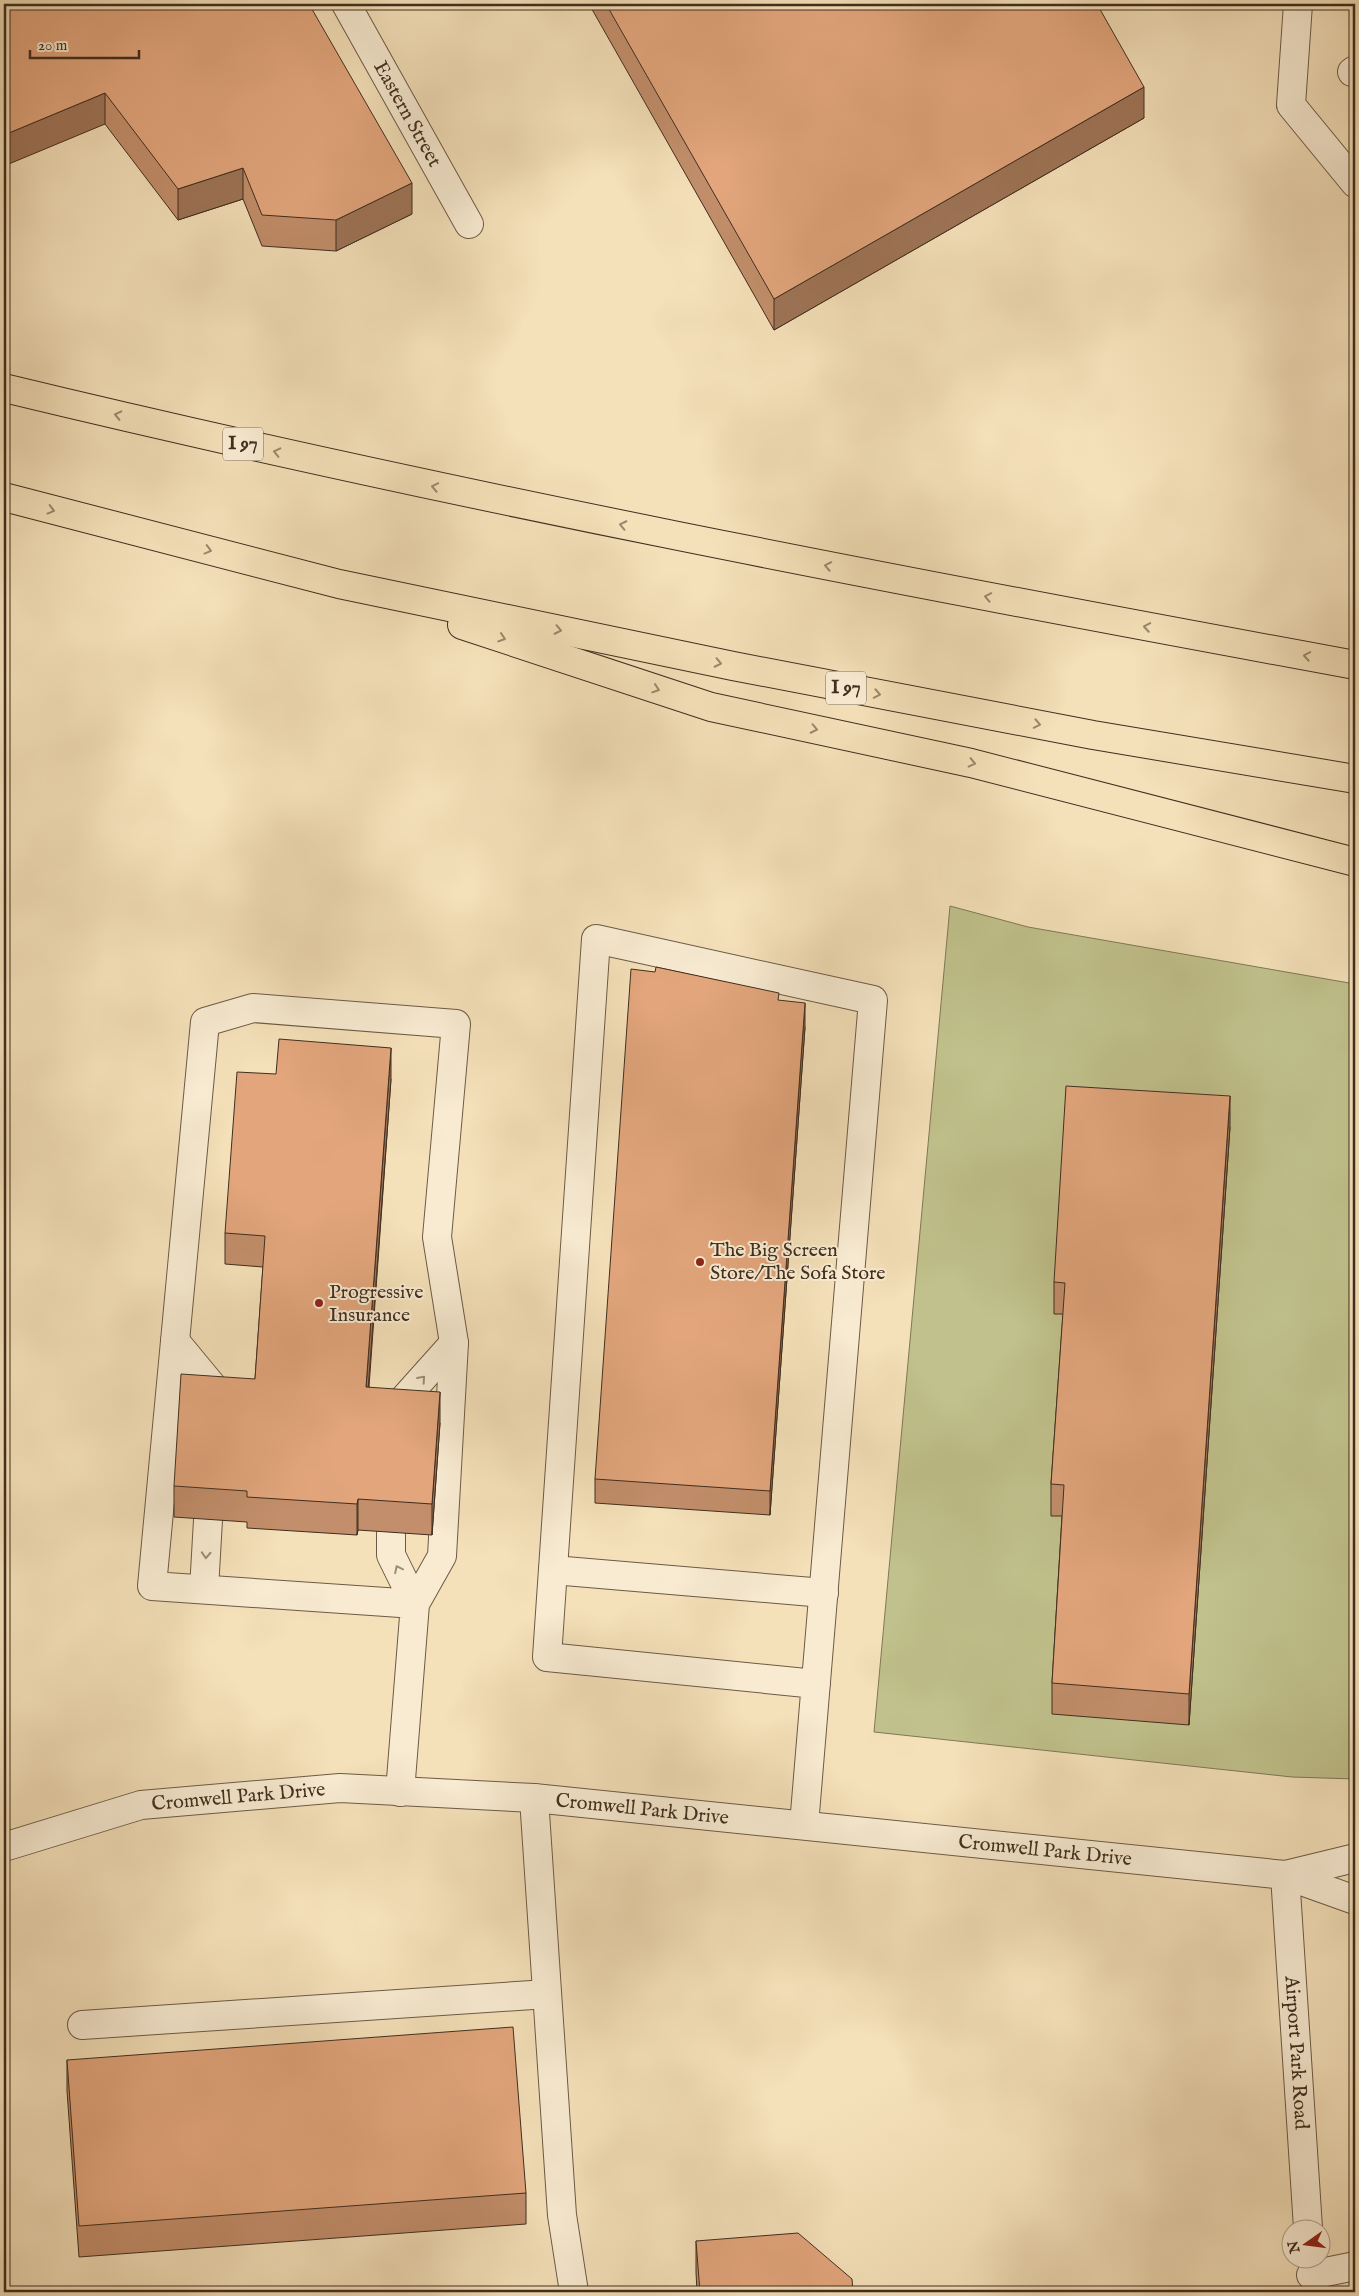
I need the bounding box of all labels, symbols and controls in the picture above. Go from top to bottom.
scale bar [30,28,139,60]
text: 20 m [38,36,68,55]
street label: Eastern Street [368,57,447,172]
one-way arrow [114,410,123,421]
road number: I 97 [223,428,263,460]
one-way arrow [272,447,281,458]
one-way arrow [431,482,440,492]
one-way arrow [46,504,54,514]
one-way arrow [619,520,628,531]
one-way arrow [204,545,212,555]
one-way arrow [824,561,833,572]
one-way arrow [983,592,992,602]
one-way arrow [1143,622,1152,632]
one-way arrow [554,624,563,635]
one-way arrow [497,632,506,642]
one-way arrow [1303,652,1312,662]
one-way arrow [713,657,722,667]
road number: I 97 [826,671,866,704]
one-way arrow [652,683,660,693]
one-way arrow [873,688,882,698]
one-way arrow [1032,719,1041,729]
one-way arrow [809,723,818,734]
one-way arrow [968,757,977,768]
place label: The Big Screen Store/The Sofa Store [710,1238,885,1286]
marker: The Big Screen Store/The Sofa Store [694,1256,706,1268]
place label: Progressive Insurance [329,1280,423,1328]
marker: Progressive Insurance [313,1297,325,1309]
one-way arrow [416,1375,425,1384]
one-way arrow [201,1551,212,1559]
one-way arrow [394,1565,404,1574]
street label: Cromwell Park Drive [150,1777,326,1817]
street label: Cromwell Park Drive [554,1788,730,1830]
street label: Cromwell Park Drive [957,1829,1133,1872]
street label: Airport Park Road [1279,1974,1314,2131]
north arrow [1282,2218,1332,2268]
text: N [1284,2239,1305,2256]

